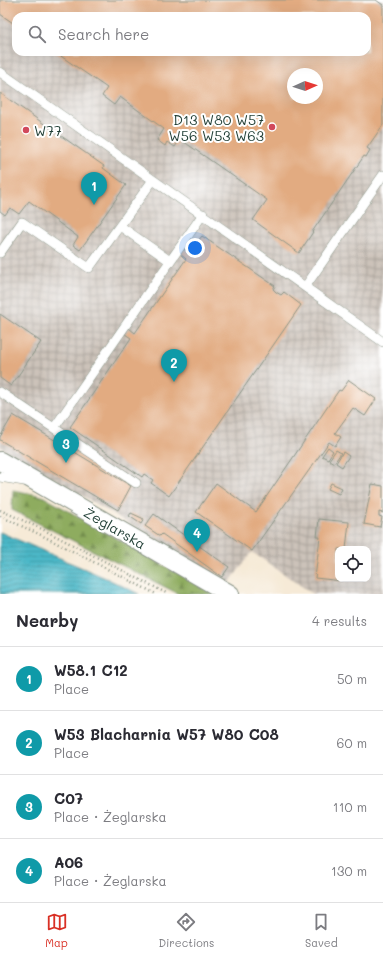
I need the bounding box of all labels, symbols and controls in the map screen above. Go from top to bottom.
search box [12,12,371,56]
icon: search [26,23,48,45]
text: Search here [58,24,149,44]
north arrow [287,68,323,104]
place label: D13 W80 W57 W56 W53 W63 [169,110,264,145]
place label: W77 [34,121,62,140]
marker: D13 W80 W57 W56 W53 W63 [267,122,277,132]
marker: W77 [21,125,31,135]
pin: 1 [81,172,107,205]
your location [185,238,205,258]
pin: 2 [161,349,187,382]
pin: 3 [53,430,79,463]
street label: Żeglarska [81,503,149,553]
pin: 4 [184,519,210,552]
map controls [335,546,371,582]
button: locate [335,546,371,582]
text: Nearby [16,609,78,631]
text: 4 results [312,612,367,629]
text: W58.1 C12 [54,660,128,680]
text: 1 [26,670,32,687]
text: 50 m [337,670,367,687]
text: Place [54,680,89,697]
text: W53 Blacharnia W57 W80 C08 [54,724,279,744]
text: 2 [25,734,33,751]
text: 60 m [337,734,367,751]
text: Place [54,744,89,761]
text: C07 [54,788,83,808]
text: 3 [25,798,33,815]
text: 110 m [333,798,367,815]
text: Place · Żeglarska [54,808,167,825]
text: A06 [54,852,83,872]
text: 4 [25,862,33,879]
text: 130 m [331,862,367,879]
text: Place · Żeglarska [54,872,167,889]
tab: Map [45,911,68,950]
tab: Directions [158,911,214,950]
tab: Saved [305,911,338,950]

